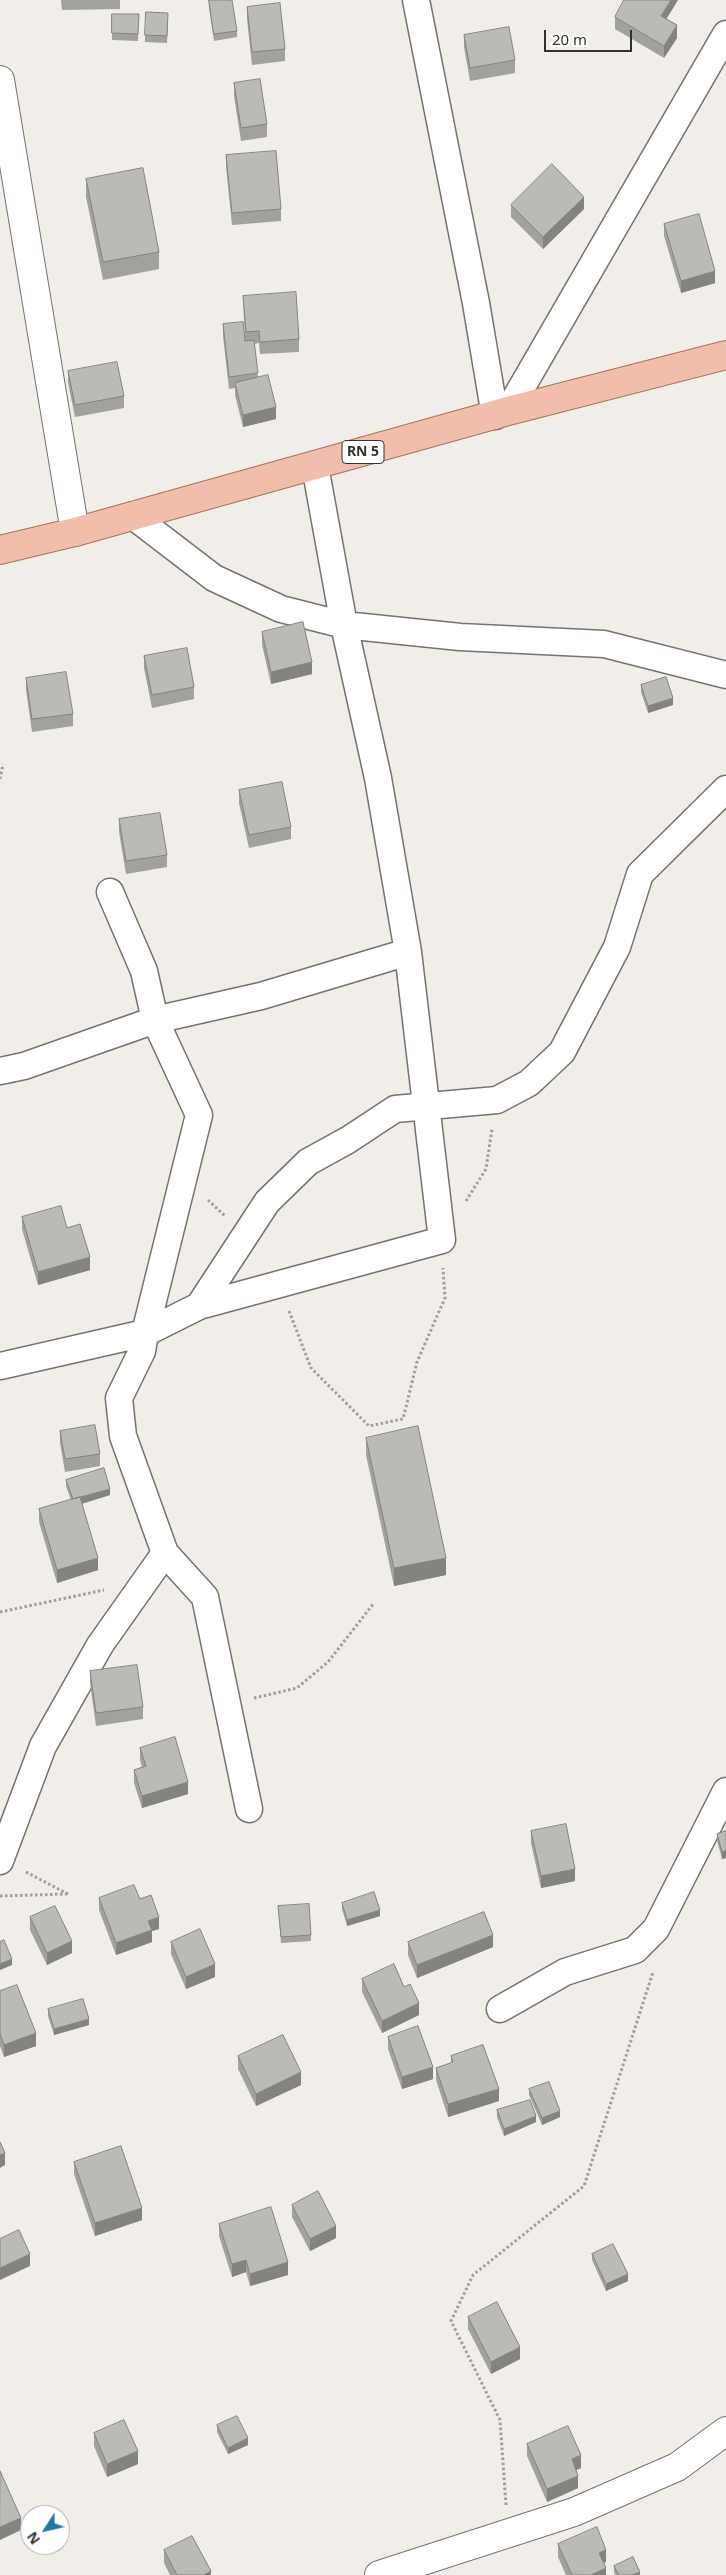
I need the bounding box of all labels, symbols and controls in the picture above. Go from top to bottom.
scale bar [546,20,634,52]
text: 20 m [552,29,587,49]
road number: RN 5 [342,441,384,464]
north arrow [20,2505,70,2555]
text: N [22,2528,44,2548]

